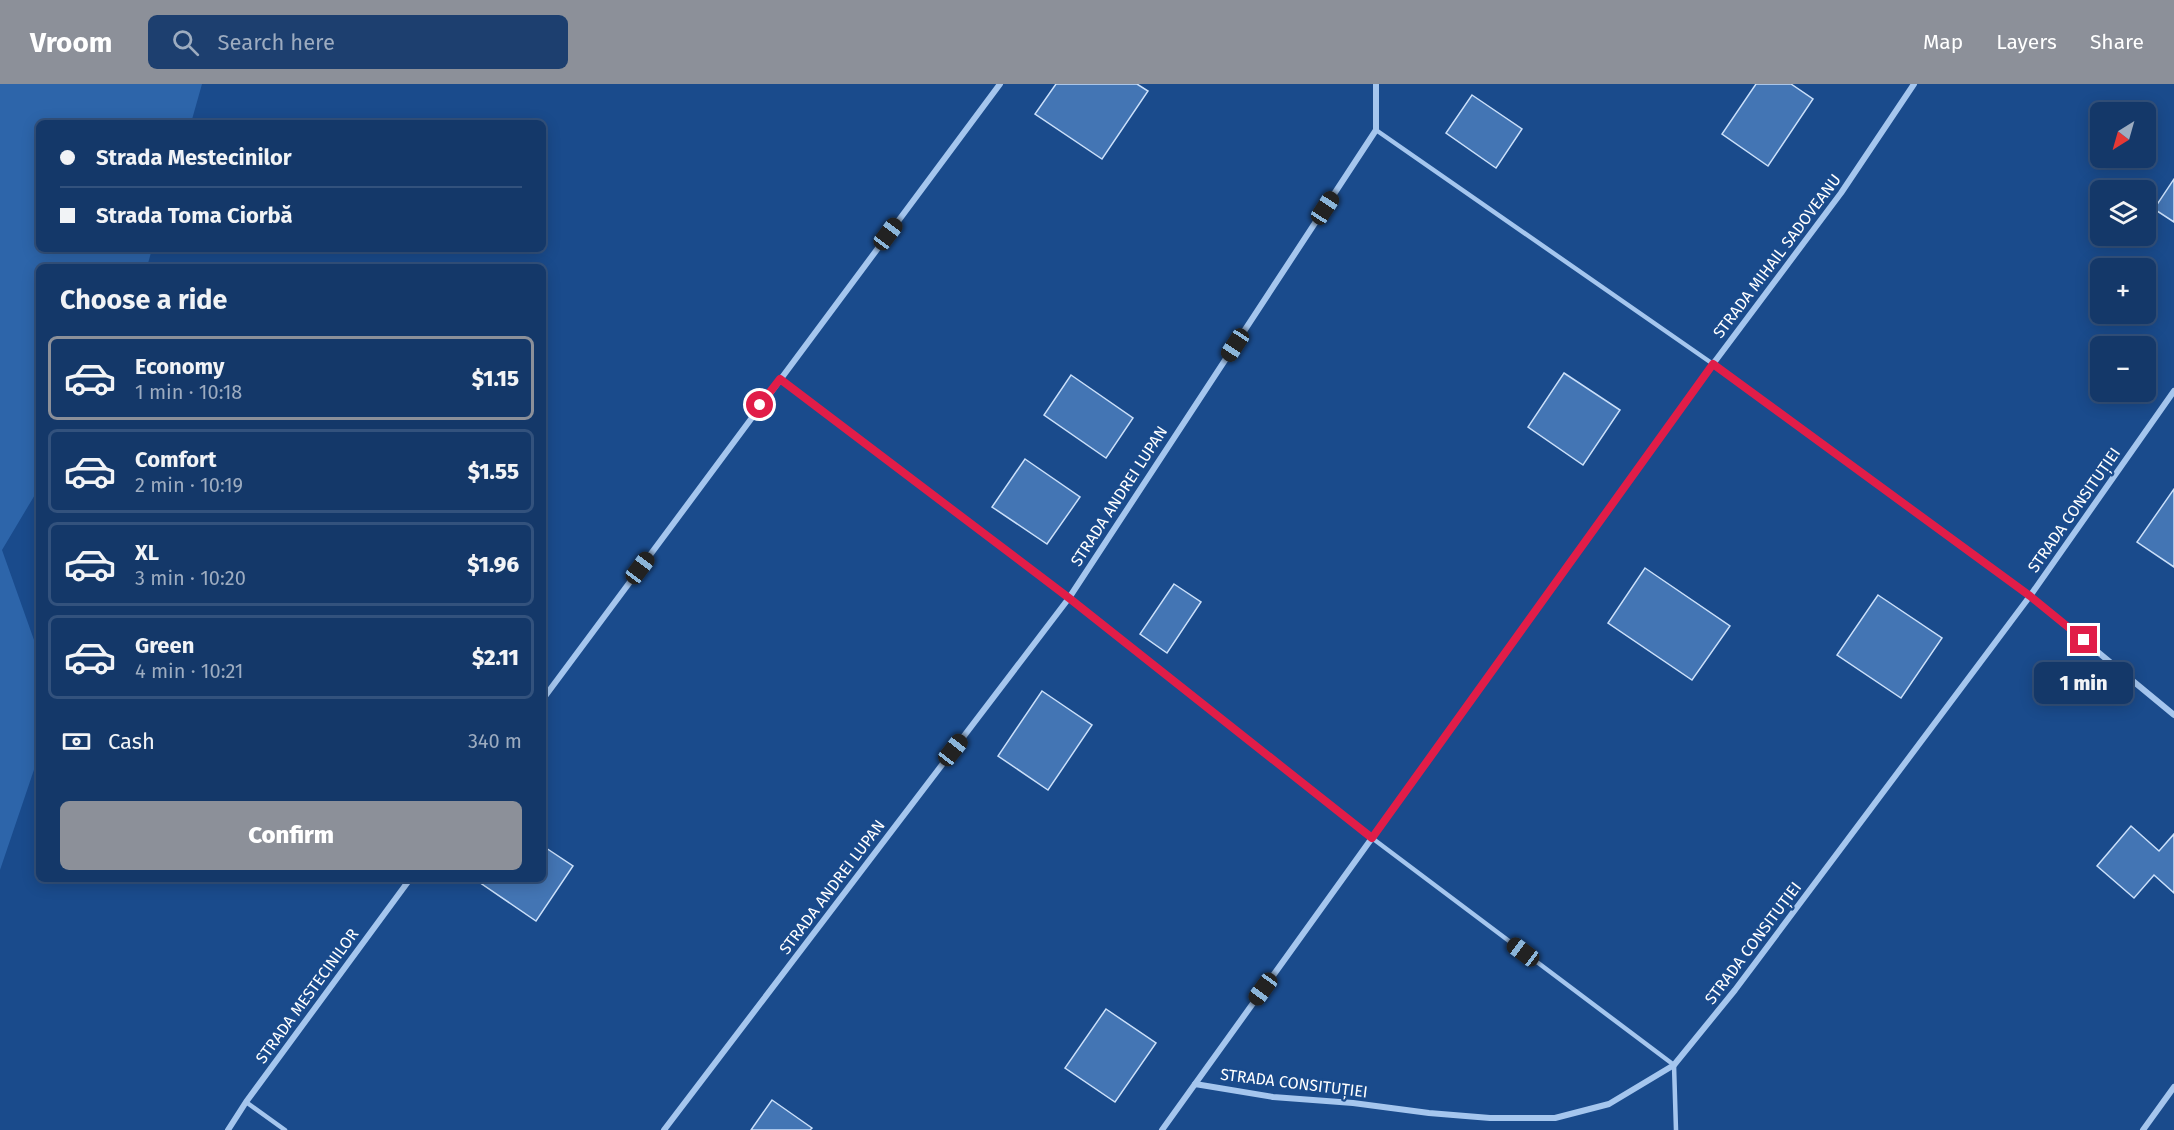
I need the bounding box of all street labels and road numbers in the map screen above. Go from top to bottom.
street label: STRADA MIHAIL SADOVEANU [1709,170,1845,342]
street label: STRADA ANDREI LUPAN [1067,422,1171,570]
street label: STRADA CONSITUȚIEI [2024,444,2125,577]
street label: STRADA ANDREI LUPAN [775,816,889,958]
street label: STRADA CONSITUȚIEI [1701,878,1806,1009]
street label: STRADA MESTECINILOR [252,925,363,1067]
street label: STRADA CONSITUȚIEI [1219,1065,1369,1102]

